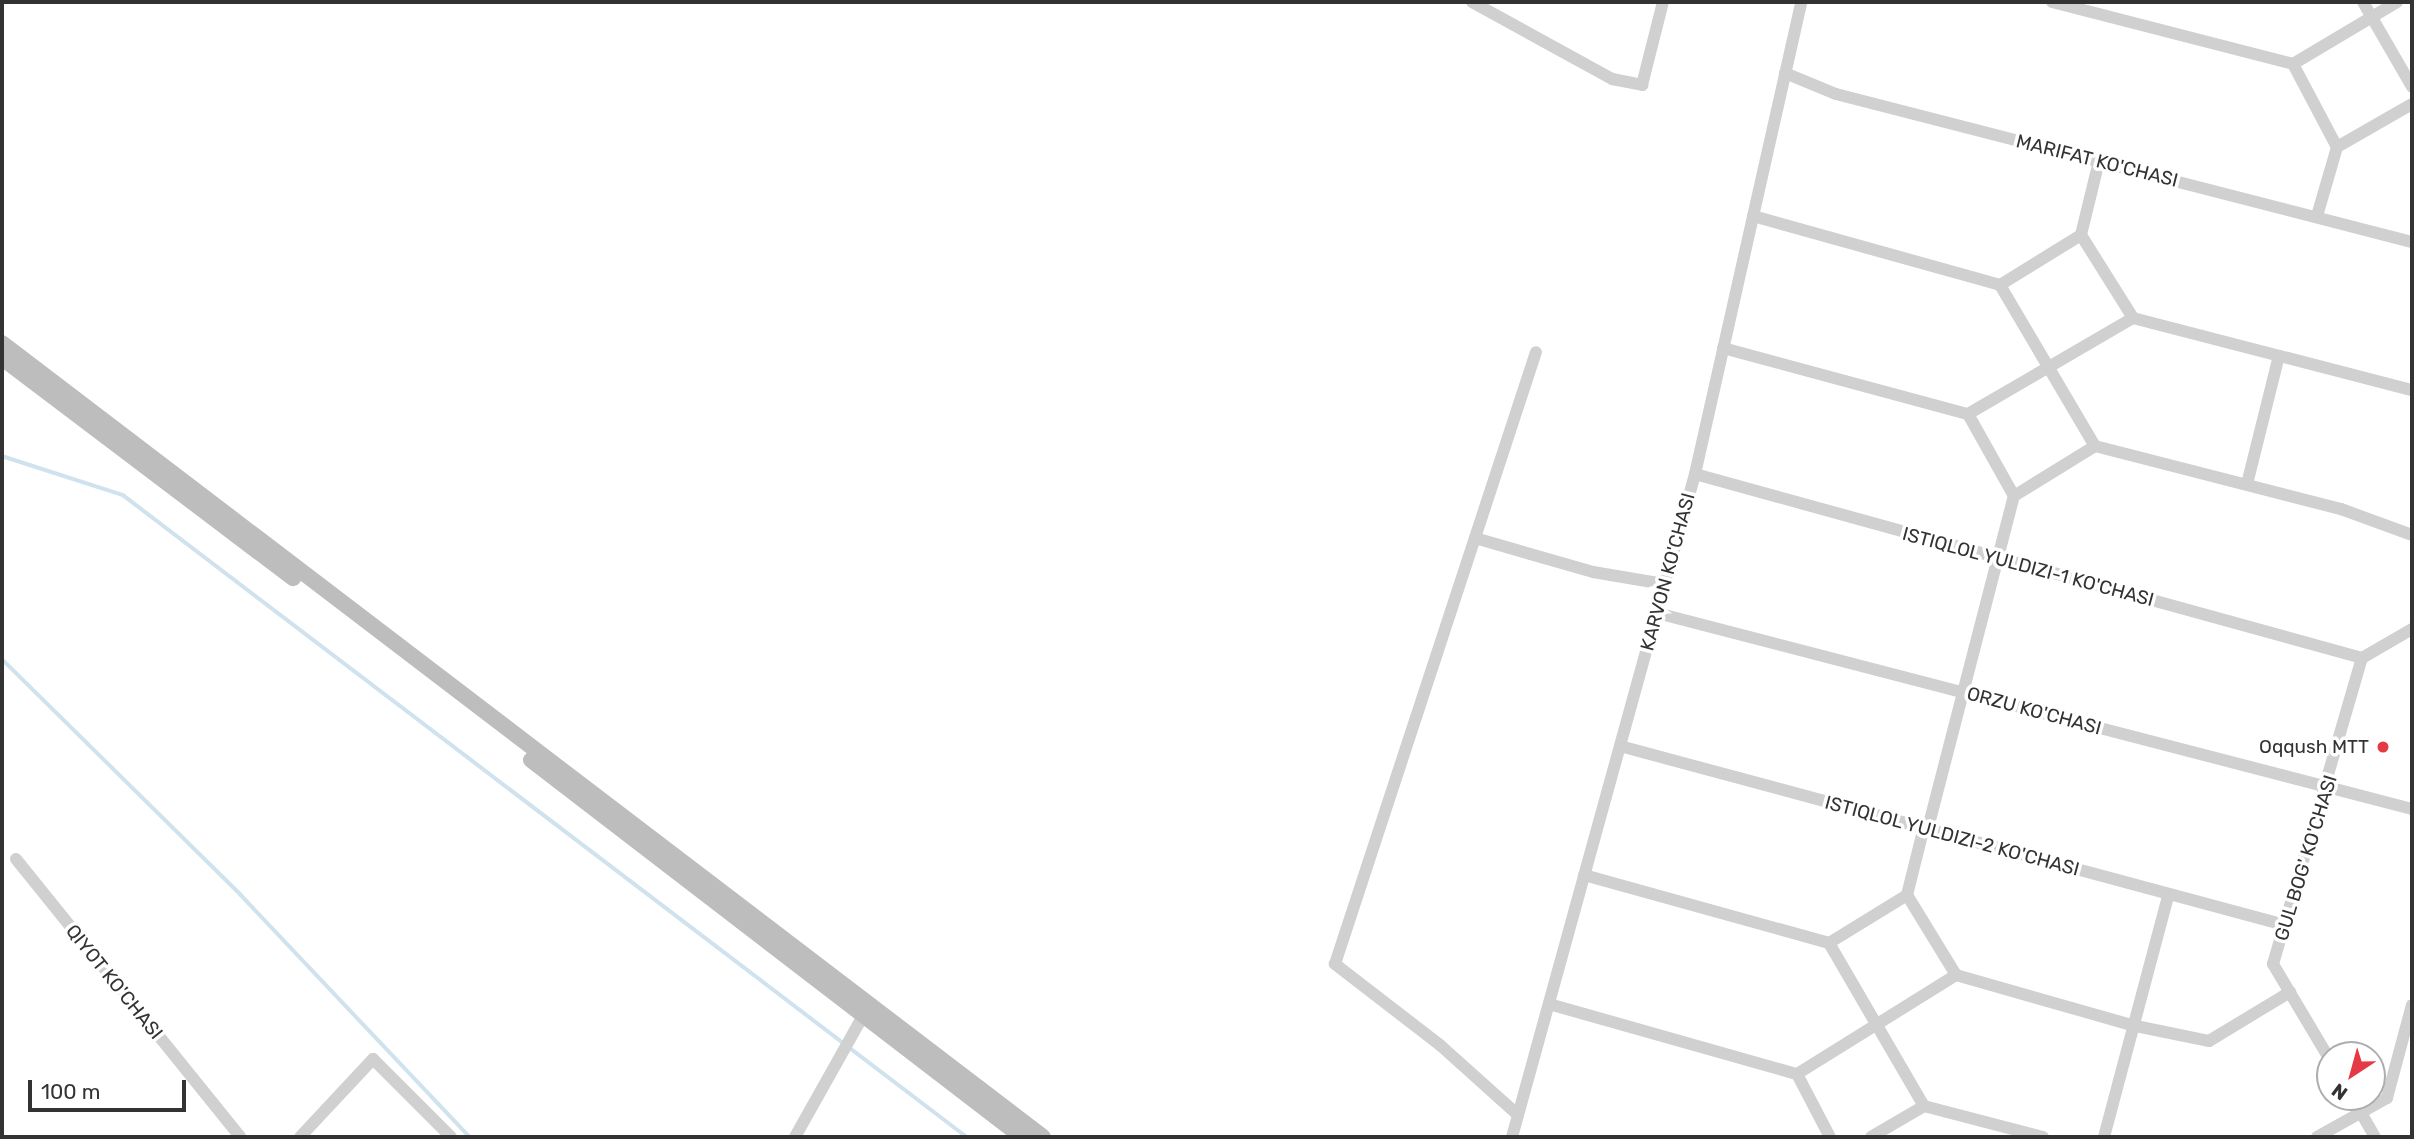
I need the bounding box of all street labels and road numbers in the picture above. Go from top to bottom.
street label: MARIFAT KO'CHASI [2014,130,2180,192]
street label: KARVON KO'CHASI [1636,491,1700,653]
street label: ISTIQLOL YULDIZI-1 KO'CHASI [1899,522,2157,612]
street label: ORZU KO'CHASI [1964,682,2104,740]
street label: GUL BOG' KO'CHASI [2270,772,2342,944]
street label: ISTIQLOL YULDIZI-2 KO'CHASI [1822,791,2082,881]
street label: QIYOT KO'CHASI [61,920,167,1044]

